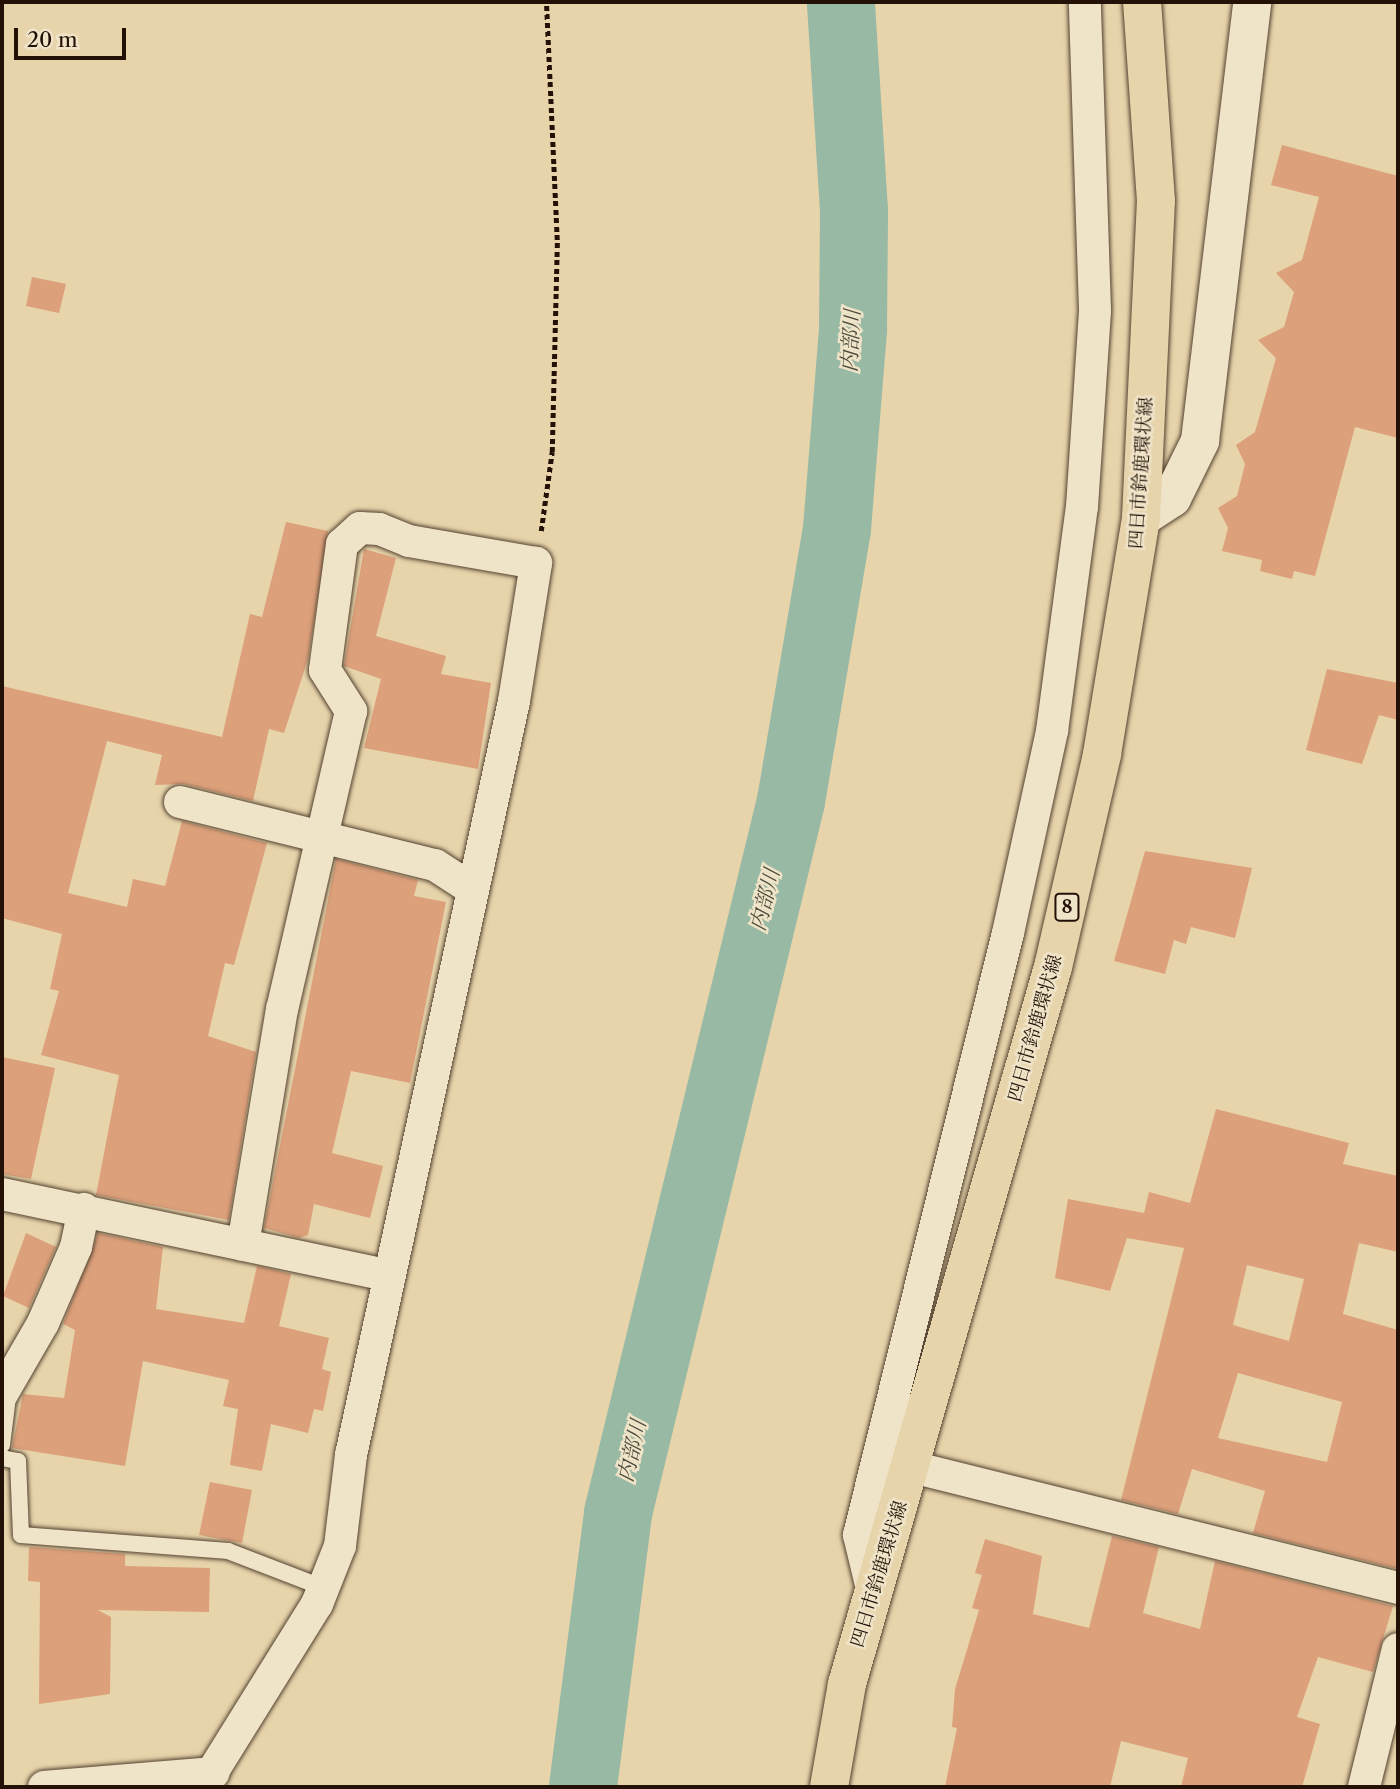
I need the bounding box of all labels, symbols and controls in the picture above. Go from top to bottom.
scale bar [18,14,130,58]
text: 20 m [27,27,78,52]
water label: 内部川 [837,309,865,373]
street label: 四日市鈴鹿環状線 [1124,396,1158,550]
water label: 内部川 [745,866,785,934]
road number: 8 [1053,893,1081,922]
street label: 四日市鈴鹿環状線 [1003,952,1067,1104]
water label: 内部川 [613,1417,651,1485]
street label: 四日市鈴鹿環状線 [846,1498,912,1650]

